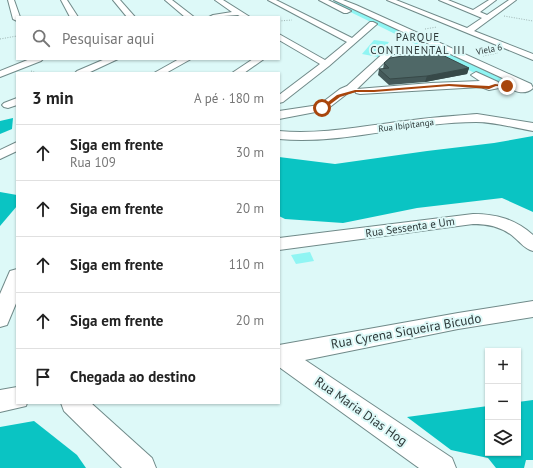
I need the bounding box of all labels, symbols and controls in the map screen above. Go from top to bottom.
search box [16,16,280,60]
icon: search [30,27,52,49]
text: Pesquisar aqui [62,29,154,48]
district label: PARQUE CONTINENTAL III [370,30,466,57]
street label: Viela 6 [474,41,503,57]
route end [498,77,516,95]
text: 3 min [32,87,73,109]
text: A pé · 180 m [194,90,264,107]
route start [313,99,331,117]
street label: Rua Ibipitanga [378,116,434,134]
text: Siga em frente [70,135,163,154]
icon: ahead [32,142,54,164]
text: 30 m [236,144,264,161]
text: Rua 109 [70,154,116,171]
icon: ahead [32,198,54,220]
text: Siga em frente [70,199,163,218]
text: 20 m [236,200,264,217]
street label: Rua Sessenta e Um [365,214,456,240]
icon: ahead [32,254,54,276]
text: Siga em frente [70,255,163,274]
text: 110 m [229,256,264,273]
street label: Rua Cyrena Siqueira Bicudo [330,309,482,353]
icon: ahead [32,310,54,332]
text: Siga em frente [70,311,163,330]
text: 20 m [236,312,264,329]
map controls [485,348,521,456]
button: + [485,348,521,384]
icon: arrive [32,366,54,388]
text: Chegada ao destino [70,367,196,386]
street label: Rua Maria Dias Hog [311,373,411,449]
button: − [485,384,521,420]
button: layers [485,420,521,456]

